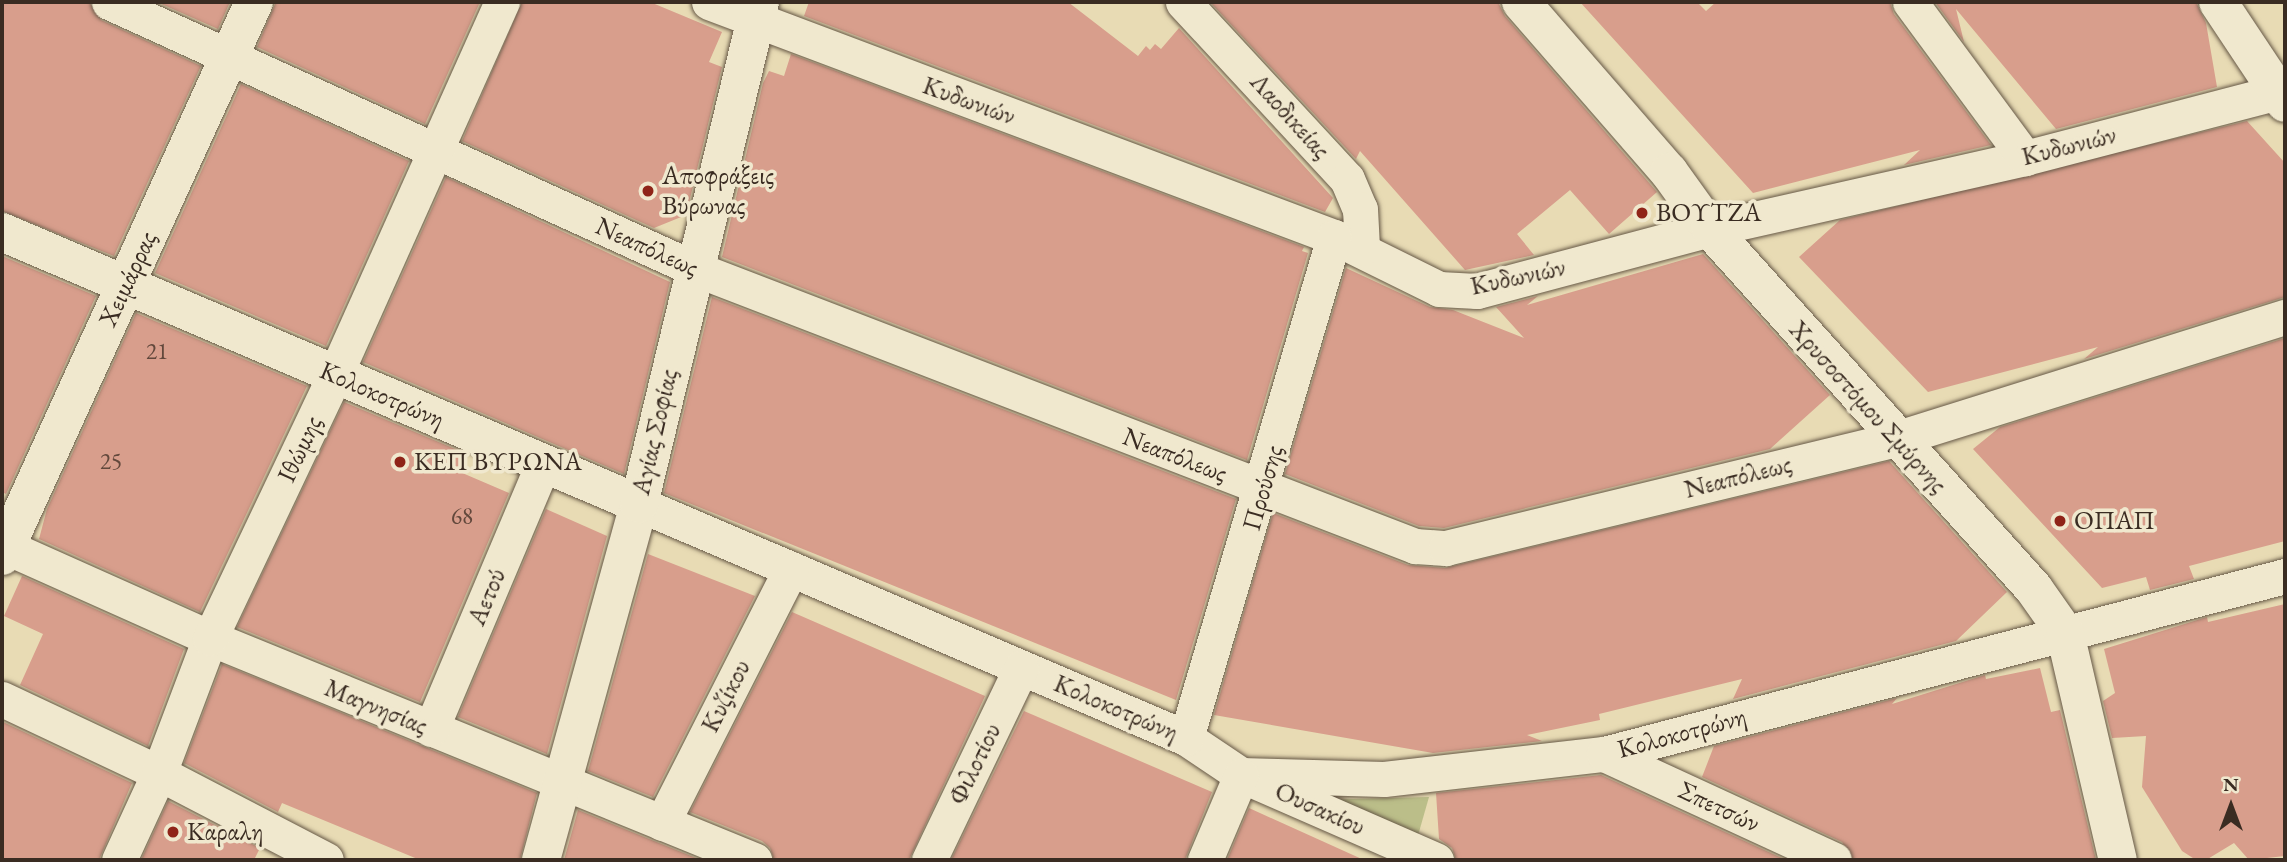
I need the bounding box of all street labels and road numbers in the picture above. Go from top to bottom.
street label: Λαοδικείας [1243,67,1337,165]
street label: Κυδωνιών [918,70,1020,132]
street label: Κυδωνιών [2018,119,2120,173]
street label: Νεαπόλεως [591,210,703,284]
street label: Χειμάρρας [92,226,164,332]
street label: Κυδωνιών [1468,252,1568,302]
street label: Χρυσοστόμου Σμύρνης [1782,314,1954,500]
street label: Κολοκοτρώνη [315,355,449,435]
street label: Αγίας Σοφίας [625,366,685,498]
street label: Ιθώμης [271,411,329,487]
street label: Νεαπόλεως [1118,421,1232,489]
street label: Προύσης [1236,442,1290,534]
street label: Νεαπόλεως [1681,449,1795,505]
street label: Αετού [461,564,513,630]
street label: Κυζίκου [694,654,758,738]
street label: Κολοκοτρώνη [1049,668,1183,748]
street label: Μαγνησίας [320,672,432,742]
street label: Κολοκοτρώνη [1614,701,1750,765]
street label: Φιλοτίου [942,718,1008,810]
street label: Ουσακίου [1270,775,1370,843]
street label: Σπετσών [1673,775,1765,839]

